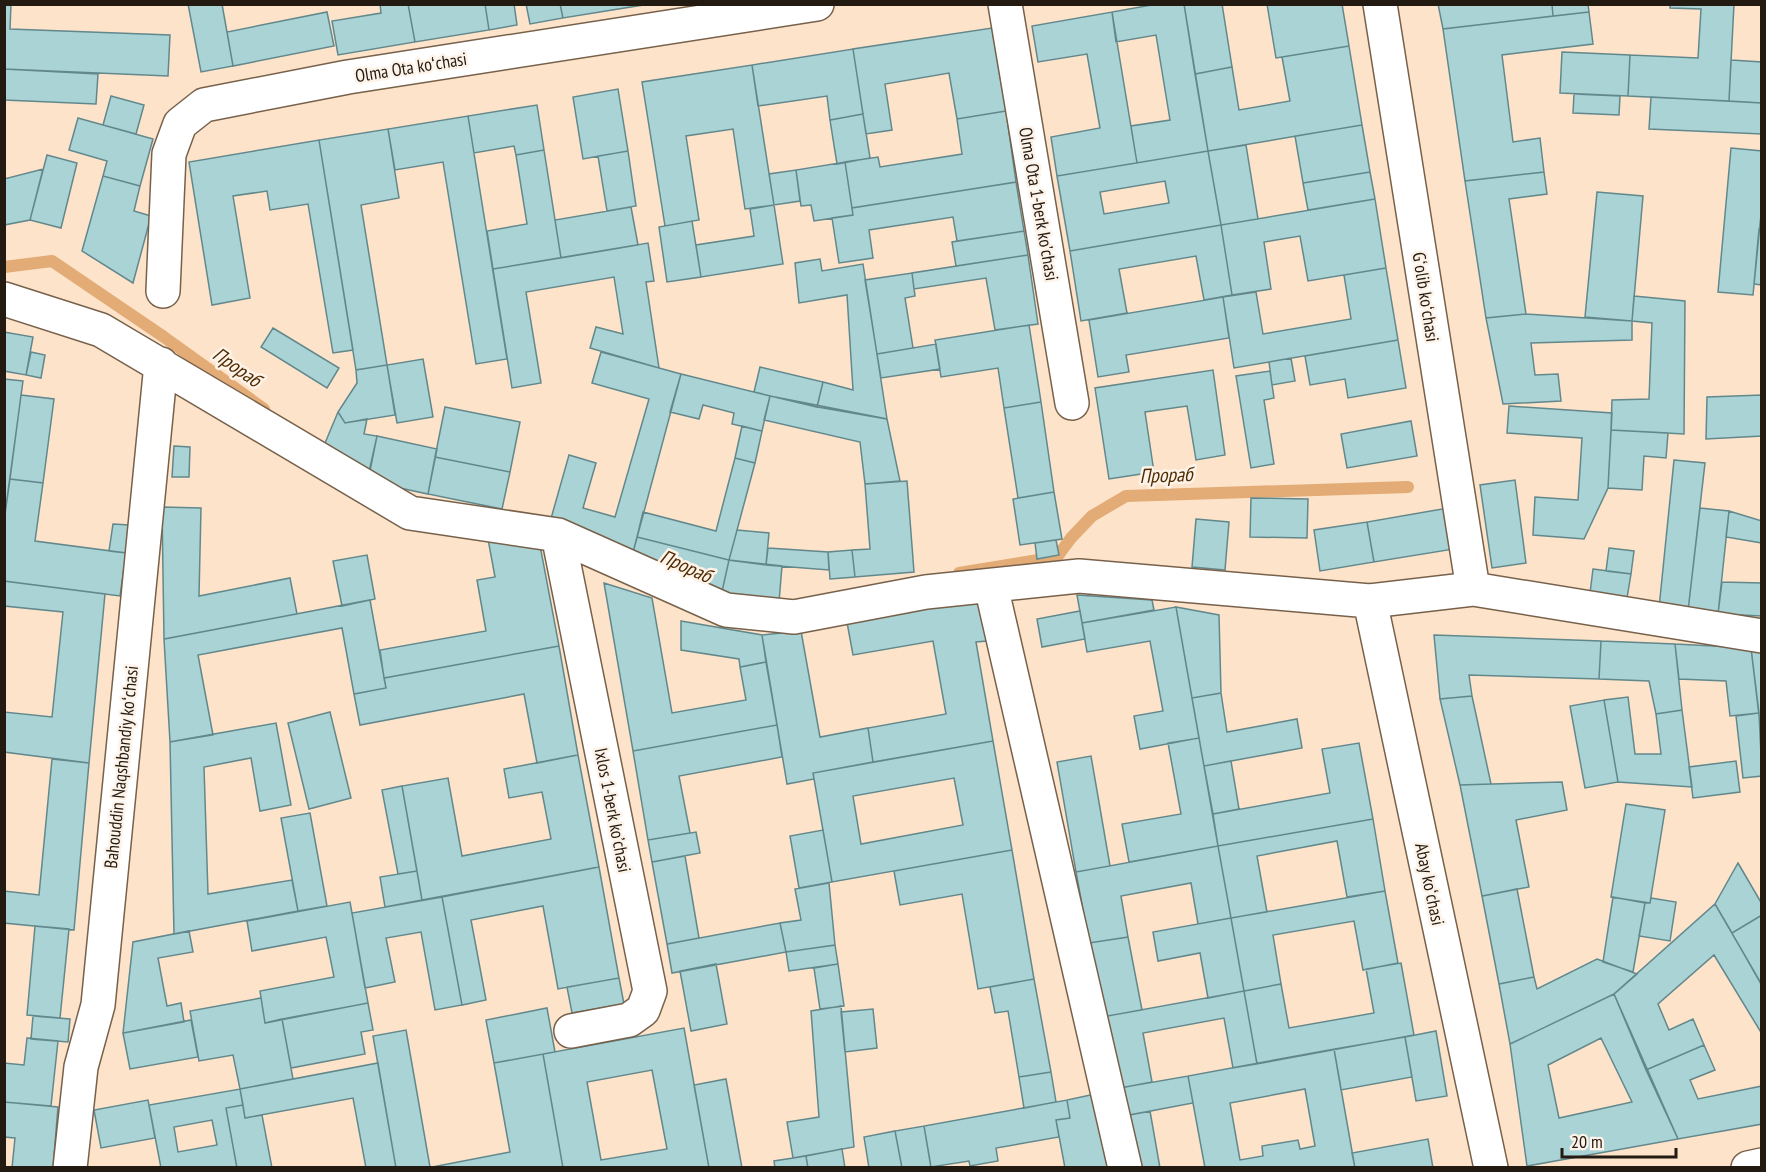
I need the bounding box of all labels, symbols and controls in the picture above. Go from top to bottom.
street label: Olma Ota koʻchasi [354,47,468,87]
street label: Olma Ota 1-berk koʼchasi [1014,125,1064,283]
street label: Gʻolib koʻchasi [1408,251,1444,343]
water label: Прораб [208,341,268,394]
water label: Прораб [1139,461,1195,489]
water label: Прораб [656,543,718,590]
street label: Bahouddin Naqshbandiy koʻchasi [99,664,143,870]
street label: Ixlos 1-berk koʼchasi [590,746,636,874]
street label: Abay koʻchasi [1410,841,1450,927]
scale bar [1562,1121,1676,1159]
text: 20 m [1571,1130,1603,1153]

